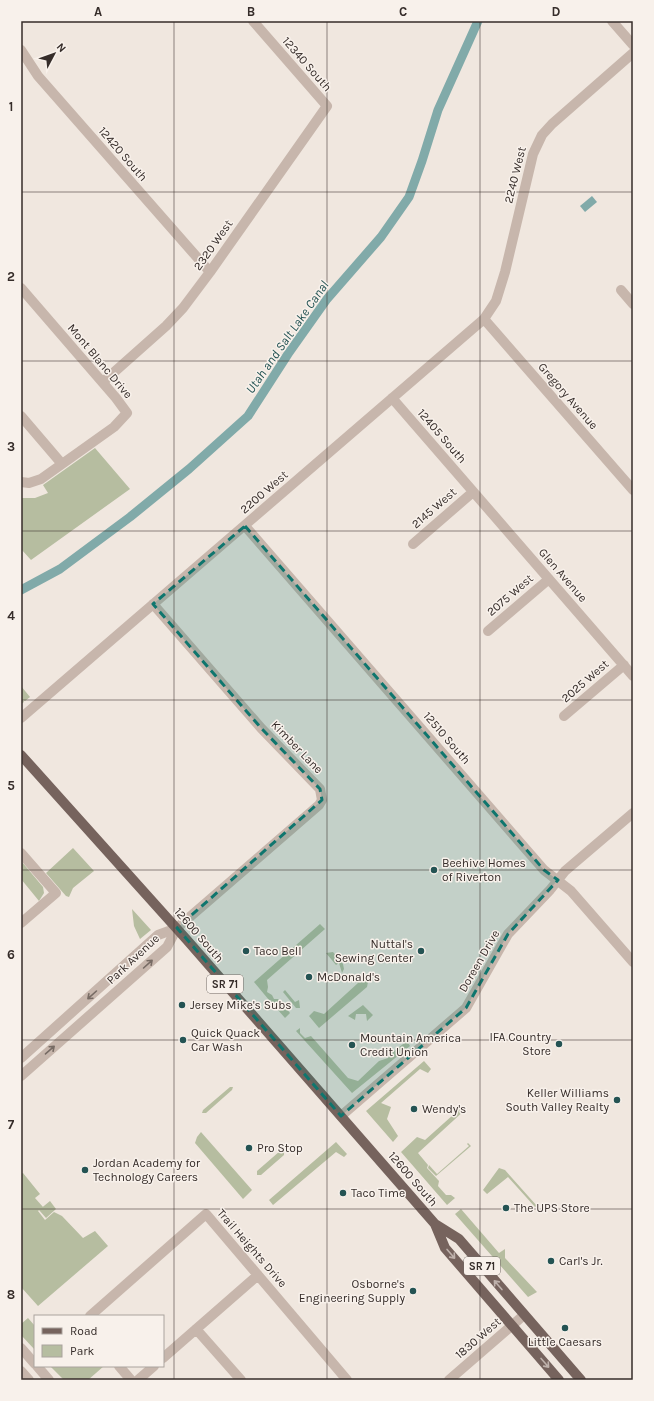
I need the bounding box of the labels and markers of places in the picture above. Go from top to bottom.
place label: Beehive Homes of Riverton [442,856,526,884]
marker: Beehive Homes of Riverton [429,865,439,875]
place label: Nuttal's Sewing Center [335,937,414,965]
place label: Taco Bell [254,944,302,958]
marker: Taco Bell [241,946,251,956]
marker: Nuttal's Sewing Center [416,946,426,956]
place label: McDonald's [317,970,380,984]
marker: McDonald's [304,972,314,982]
place label: Jersey Mike's Subs [190,998,292,1012]
marker: Jersey Mike's Subs [177,1000,187,1010]
place label: Quick Quack Car Wash [191,1026,260,1054]
place label: IFA Country Store [489,1030,551,1058]
place label: Mountain America Credit Union [360,1031,461,1059]
marker: Quick Quack Car Wash [178,1035,188,1045]
marker: IFA Country Store [554,1039,564,1049]
marker: Mountain America Credit Union [347,1040,357,1050]
place label: Keller Williams South Valley Realty [505,1086,609,1114]
marker: Keller Williams South Valley Realty [612,1095,622,1105]
place label: Wendy's [422,1102,466,1116]
marker: Wendy's [409,1104,419,1114]
place label: Pro Stop [257,1141,303,1155]
marker: Pro Stop [244,1143,254,1153]
place label: Jordan Academy for Technology Careers [93,1156,201,1184]
marker: Jordan Academy for Technology Careers [80,1165,90,1175]
place label: Taco Time [351,1186,405,1200]
marker: Taco Time [338,1188,348,1198]
place label: The UPS Store [514,1201,590,1215]
marker: The UPS Store [501,1203,511,1213]
place label: Carl's Jr. [559,1254,603,1268]
marker: Carl's Jr. [546,1256,556,1266]
place label: Osborne's Engineering Supply [299,1277,405,1305]
marker: Osborne's Engineering Supply [408,1286,418,1296]
marker: Little Caesars [560,1323,570,1333]
place label: Little Caesars [528,1335,602,1349]

